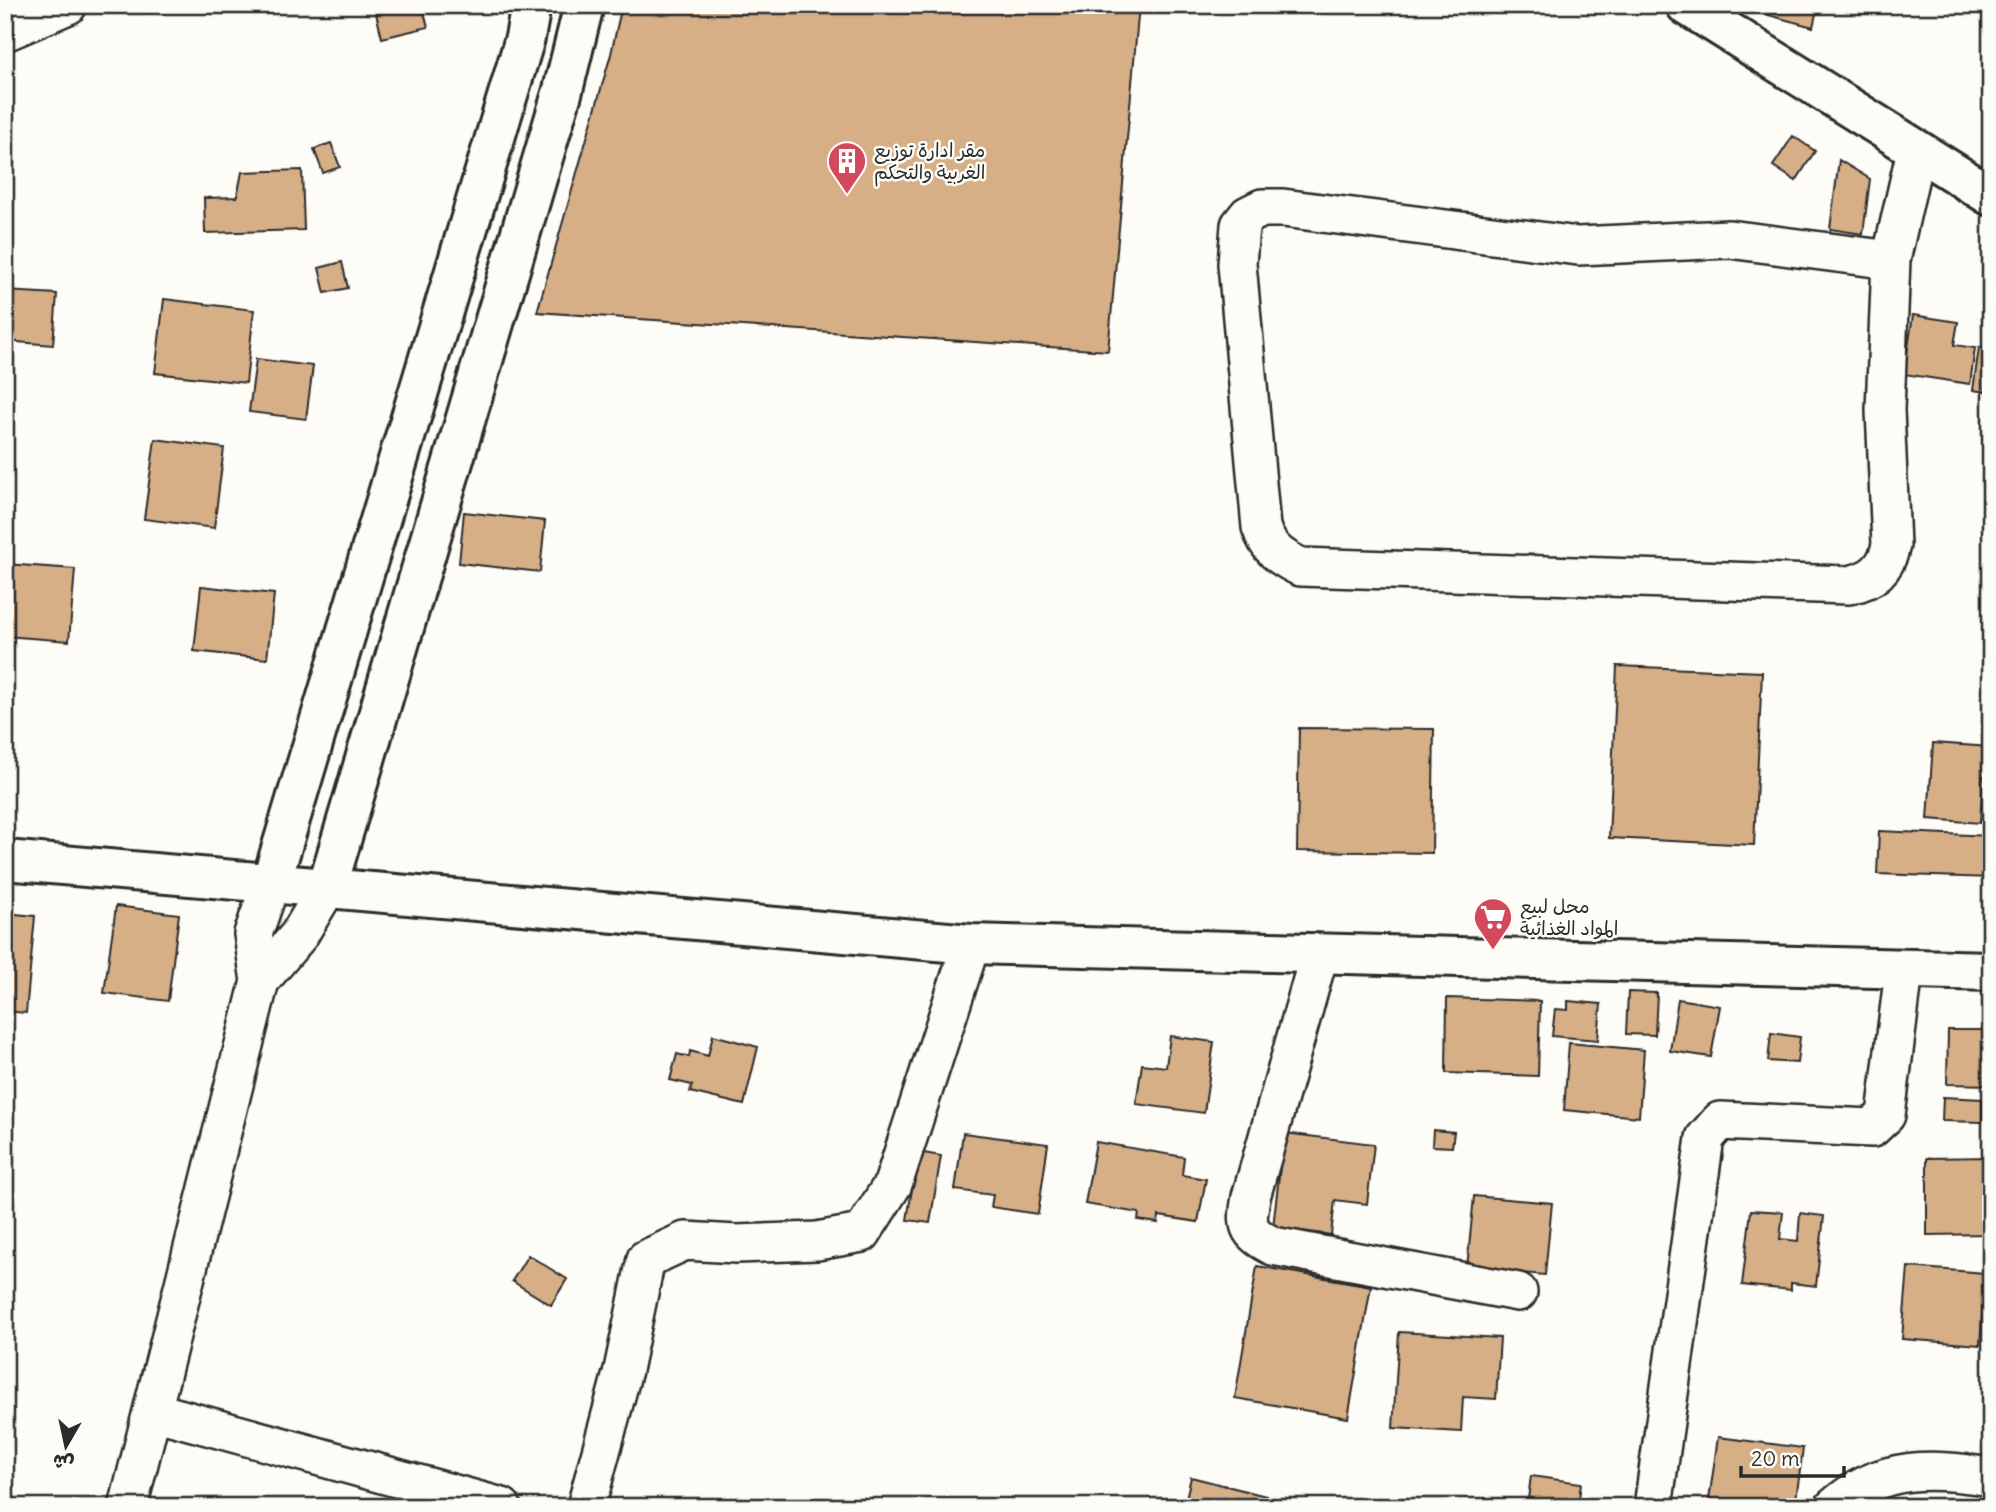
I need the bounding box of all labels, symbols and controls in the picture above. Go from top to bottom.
place label: مقر ادارة توزيع الغربية والتحكم [874,138,986,187]
building icon: مقر ادارة توزيع الغربية والتحكم [826,140,868,195]
place label: محل لبيع المواد الغذائية [1520,894,1618,940]
supermarket icon: محل لبيع المواد الغذائية [1472,896,1514,951]
north arrow [32,1410,102,1480]
scale bar [1741,1435,1844,1479]
text: 20 m [1751,1445,1800,1472]
text: ش [51,1449,76,1476]

